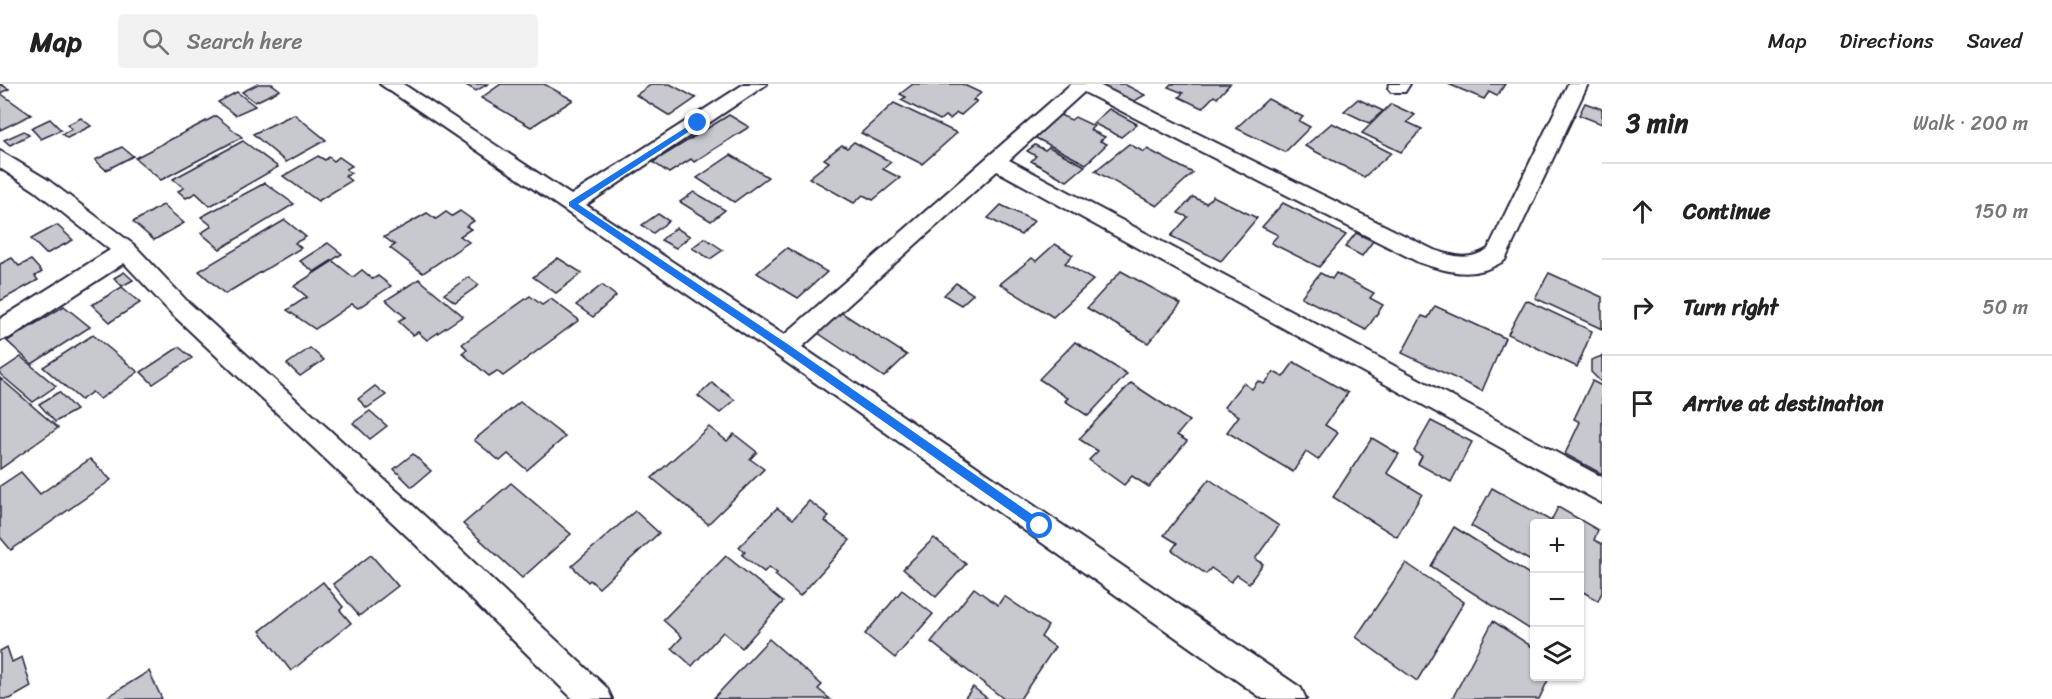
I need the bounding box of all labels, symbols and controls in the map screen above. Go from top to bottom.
search box [118,14,538,68]
text: Map [30,17,82,66]
text: Search here [187,22,303,61]
text: Map [1768,22,1806,60]
text: Directions [1839,22,1934,60]
text: Saved [1967,22,2022,60]
icon: search [139,25,172,58]
text: 3 min [1626,100,1688,146]
text: Walk · 200 m [1913,106,2028,141]
route end [684,109,710,135]
text: Continue [1683,192,1771,231]
text: 150 m [1974,194,2028,229]
icon: ahead [1626,195,1659,228]
text: Turn right [1683,288,1778,327]
text: 50 m [1983,290,2028,325]
icon: right [1626,291,1659,324]
text: Arrive at destination [1683,384,1884,423]
icon: arrive [1626,387,1659,420]
route start [1026,512,1052,538]
map controls [1530,519,1584,681]
button: + [1530,519,1584,573]
button: − [1530,573,1584,627]
button: layers [1530,627,1584,681]

